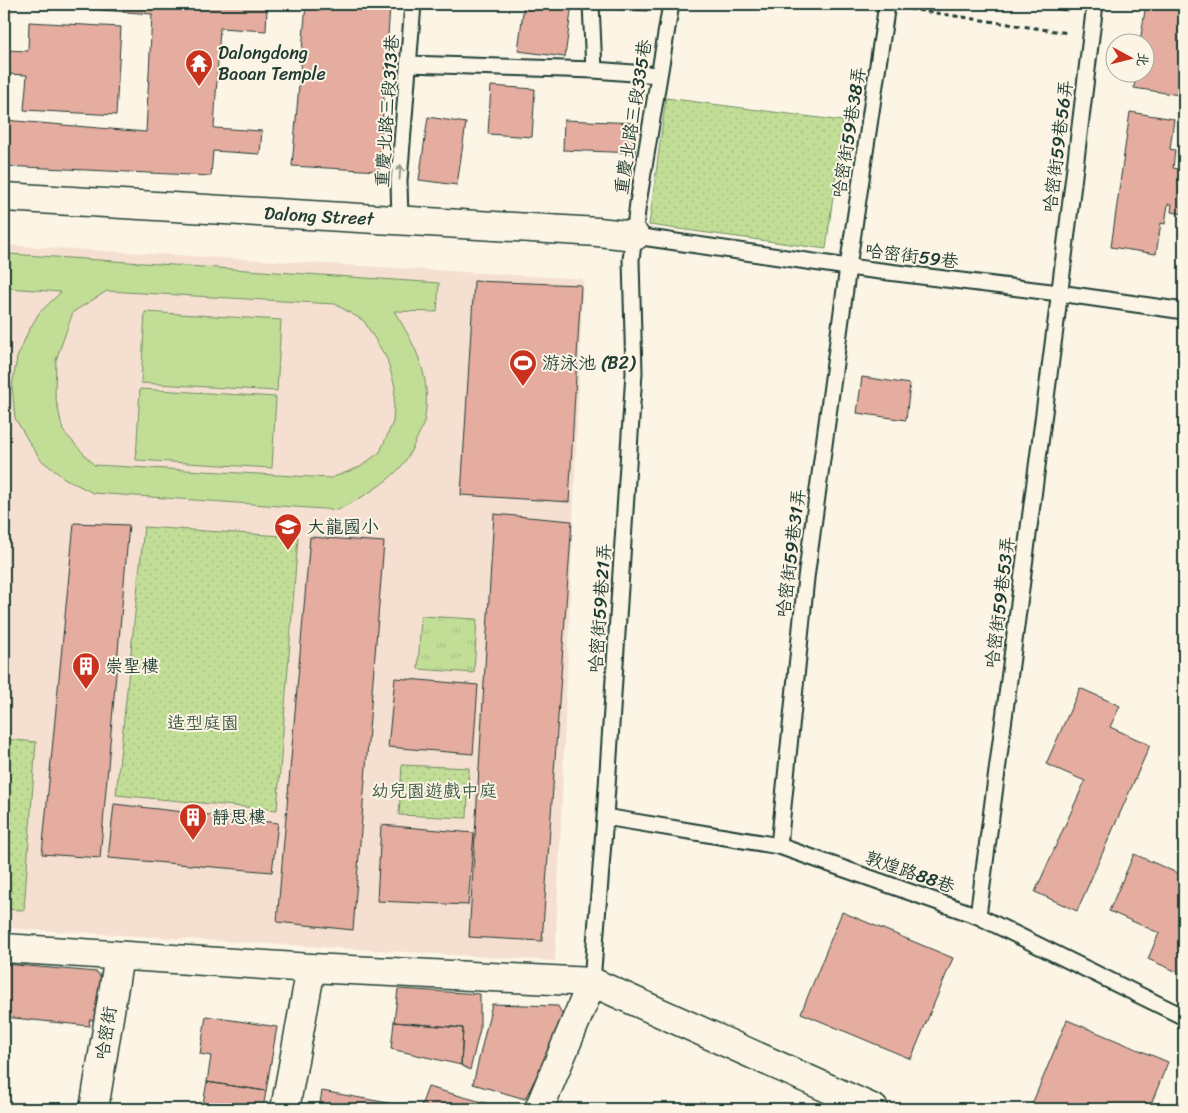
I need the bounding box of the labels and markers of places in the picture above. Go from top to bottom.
place label: Dalongdong Baoan Temple [218,37,326,90]
temple icon: Dalongdong Baoan Temple [184,48,214,87]
place label: 游泳池 (B2) [542,347,637,379]
sports icon: 游泳池 (B2) [508,348,538,387]
place label: 大龍國小 [307,511,379,543]
school or university icon: 大龍國小 [273,512,303,551]
place label: 崇聖樓 [105,650,159,682]
building icon: 崇聖樓 [71,651,101,690]
place label: 靜思樓 [212,801,266,833]
building icon: 靜思樓 [178,802,208,841]

